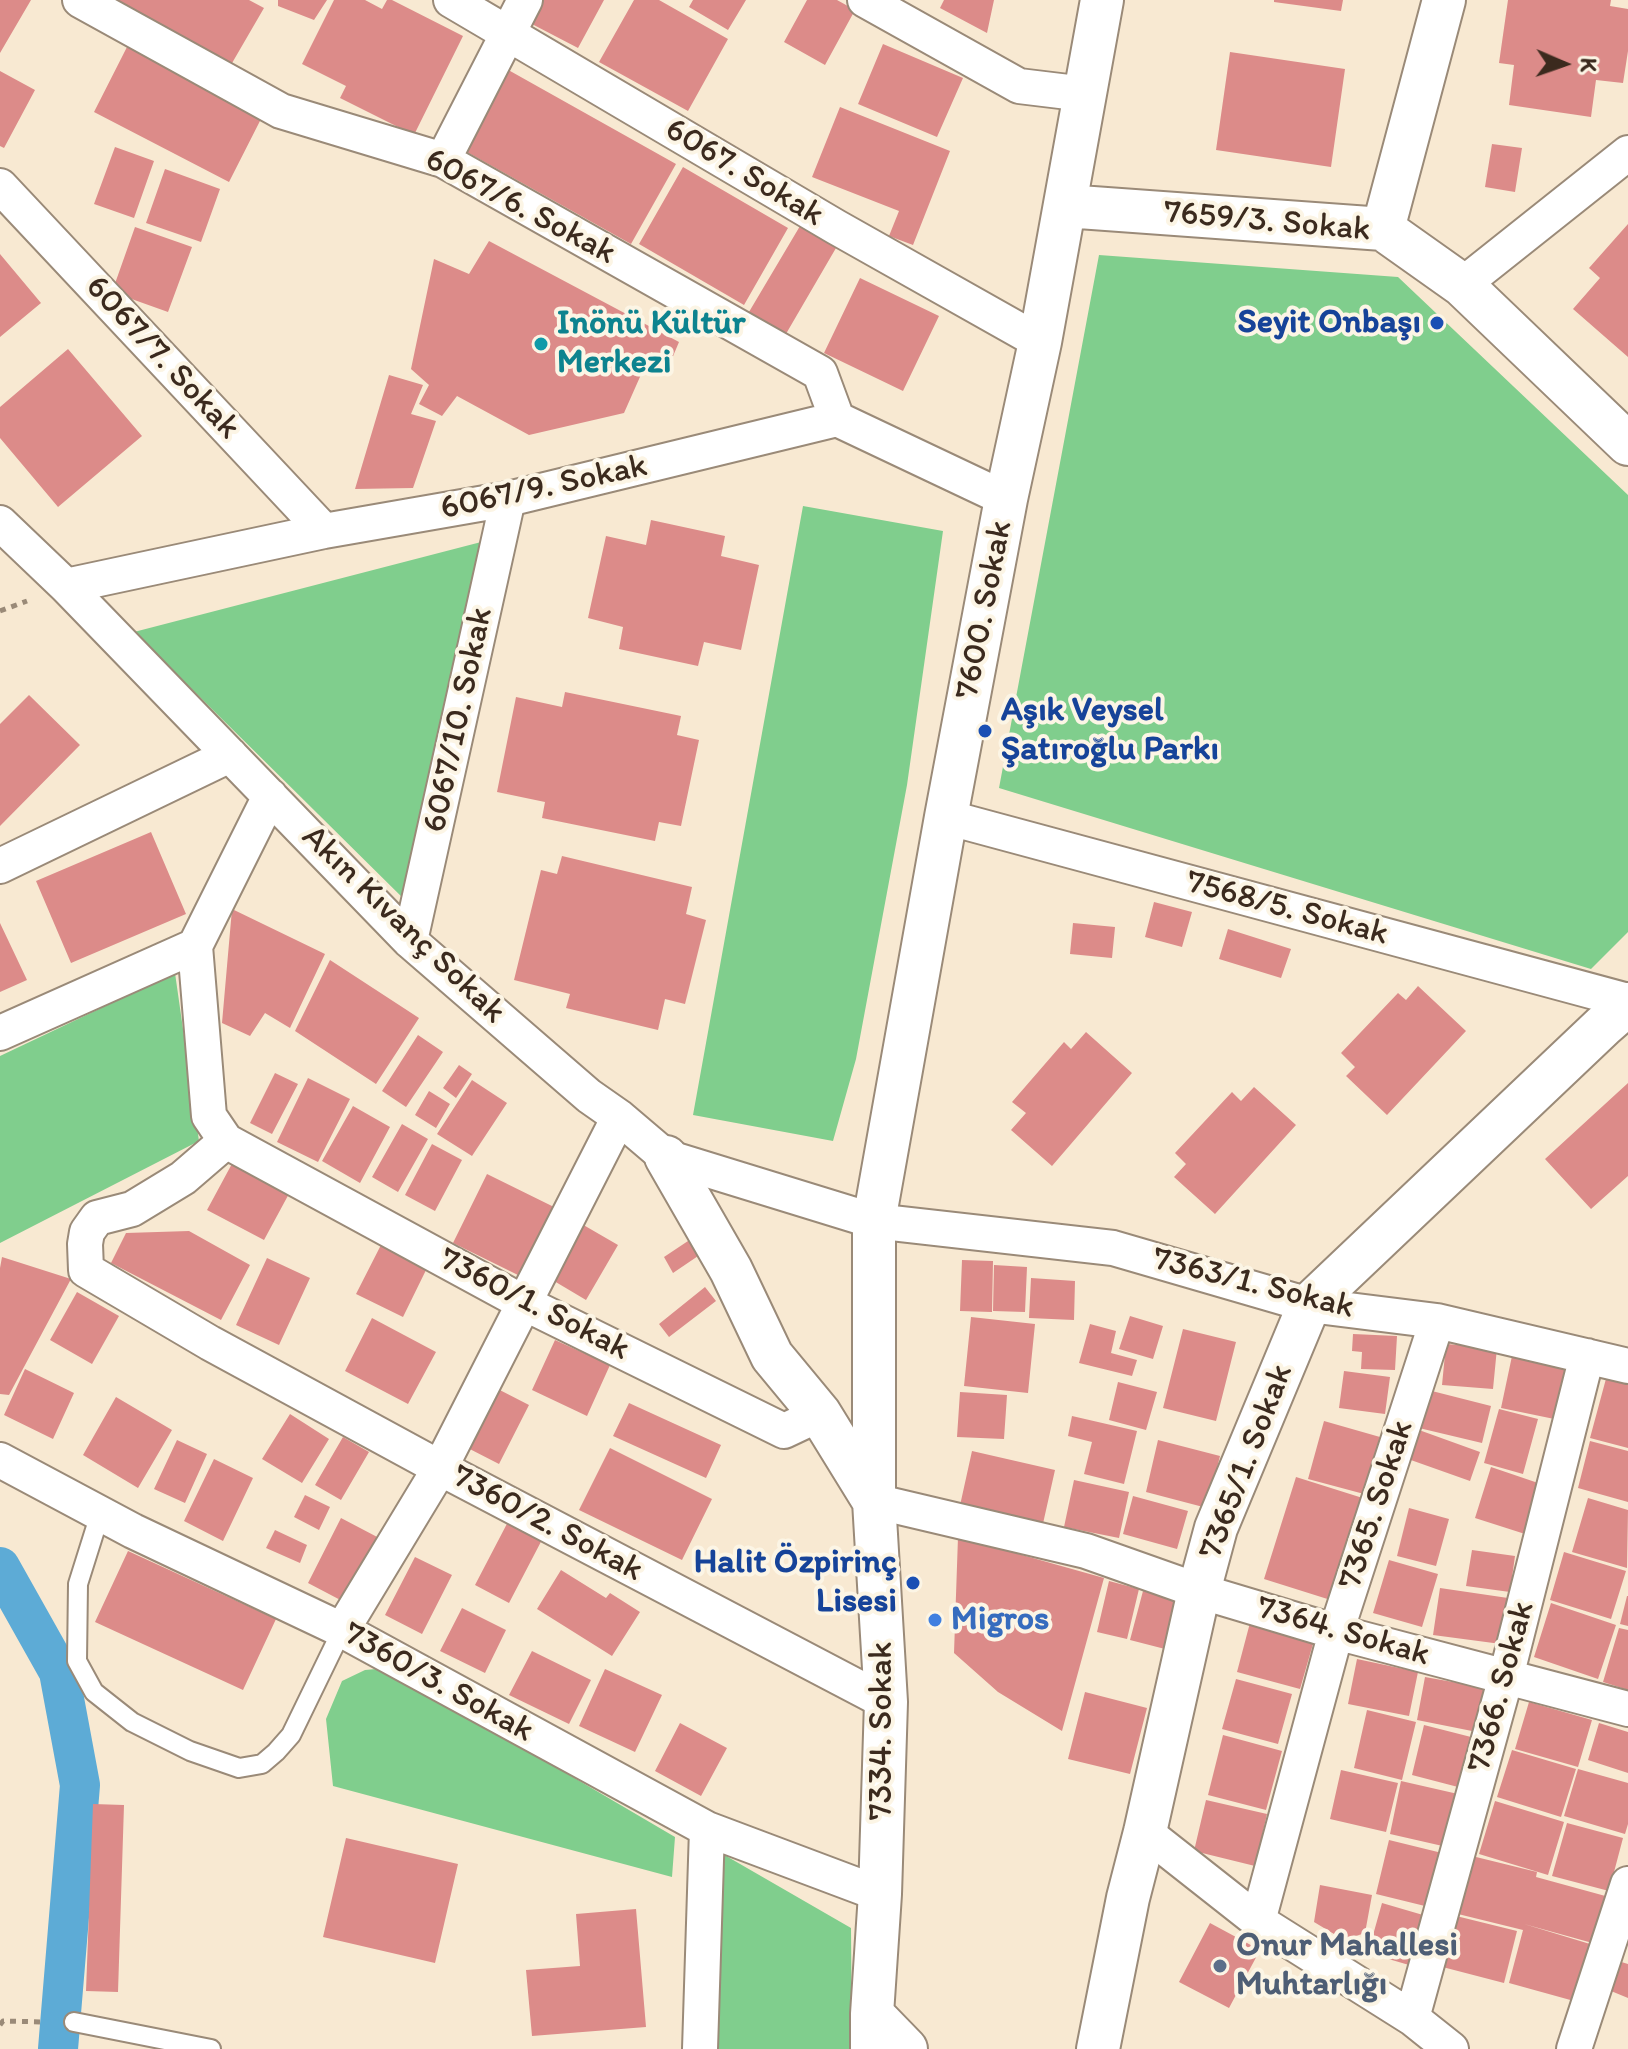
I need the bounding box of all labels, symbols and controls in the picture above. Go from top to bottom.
north arrow [1524,24,1604,104]
text: K [1575,57,1602,72]
street label: 6067. Sokak [657,110,831,236]
street label: 6067/6. Sokak [418,140,622,274]
street label: 7659/3. Sokak [1162,193,1372,251]
street label: 6067/7. Sokak [76,268,248,448]
place label: Seyit Onbaşı [1238,303,1421,343]
place label: Inönü Kültür Merkezi [557,304,746,384]
marker: Seyit Onbaşı [1428,314,1446,332]
marker: Inönü Kültür Merkezi [532,335,550,353]
street label: 6067/9. Sokak [437,446,651,530]
street label: 7600. Sokak [948,517,1022,703]
street label: 6067/10. Sokak [415,604,503,836]
place label: Aşık Veysel Şatıroğlu Parkı [1001,691,1219,770]
marker: Aşık Veysel Şatıroğlu Parkı [976,722,994,740]
street label: Akın Kıvanç Sokak [292,817,514,1033]
street label: 7568/5. Sokak [1181,862,1393,956]
street label: 7360/1. Sokak [432,1239,636,1371]
street label: 7363/1. Sokak [1148,1239,1358,1329]
street label: 7365/1. Sokak [1191,1359,1303,1565]
street label: 7365. Sokak [1330,1415,1424,1595]
street label: 7360/2. Sokak [444,1457,650,1591]
place label: Halit Özpirinç Lisesi [694,1543,897,1622]
marker: Halit Özpirinç Lisesi [904,1574,922,1592]
street label: 7364. Sokak [1252,1588,1434,1676]
street label: 7366. Sokak [1460,1597,1544,1777]
place label: Migros [951,1600,1049,1640]
marker: Migros [926,1611,944,1629]
street label: 7360/3. Sokak [336,1614,540,1752]
street label: 7334. Sokak [862,1642,902,1820]
place label: Onur Mahallesi Muhtarlığı [1236,1926,1458,2006]
marker: Onur Mahallesi Muhtarlığı [1211,1957,1229,1975]

